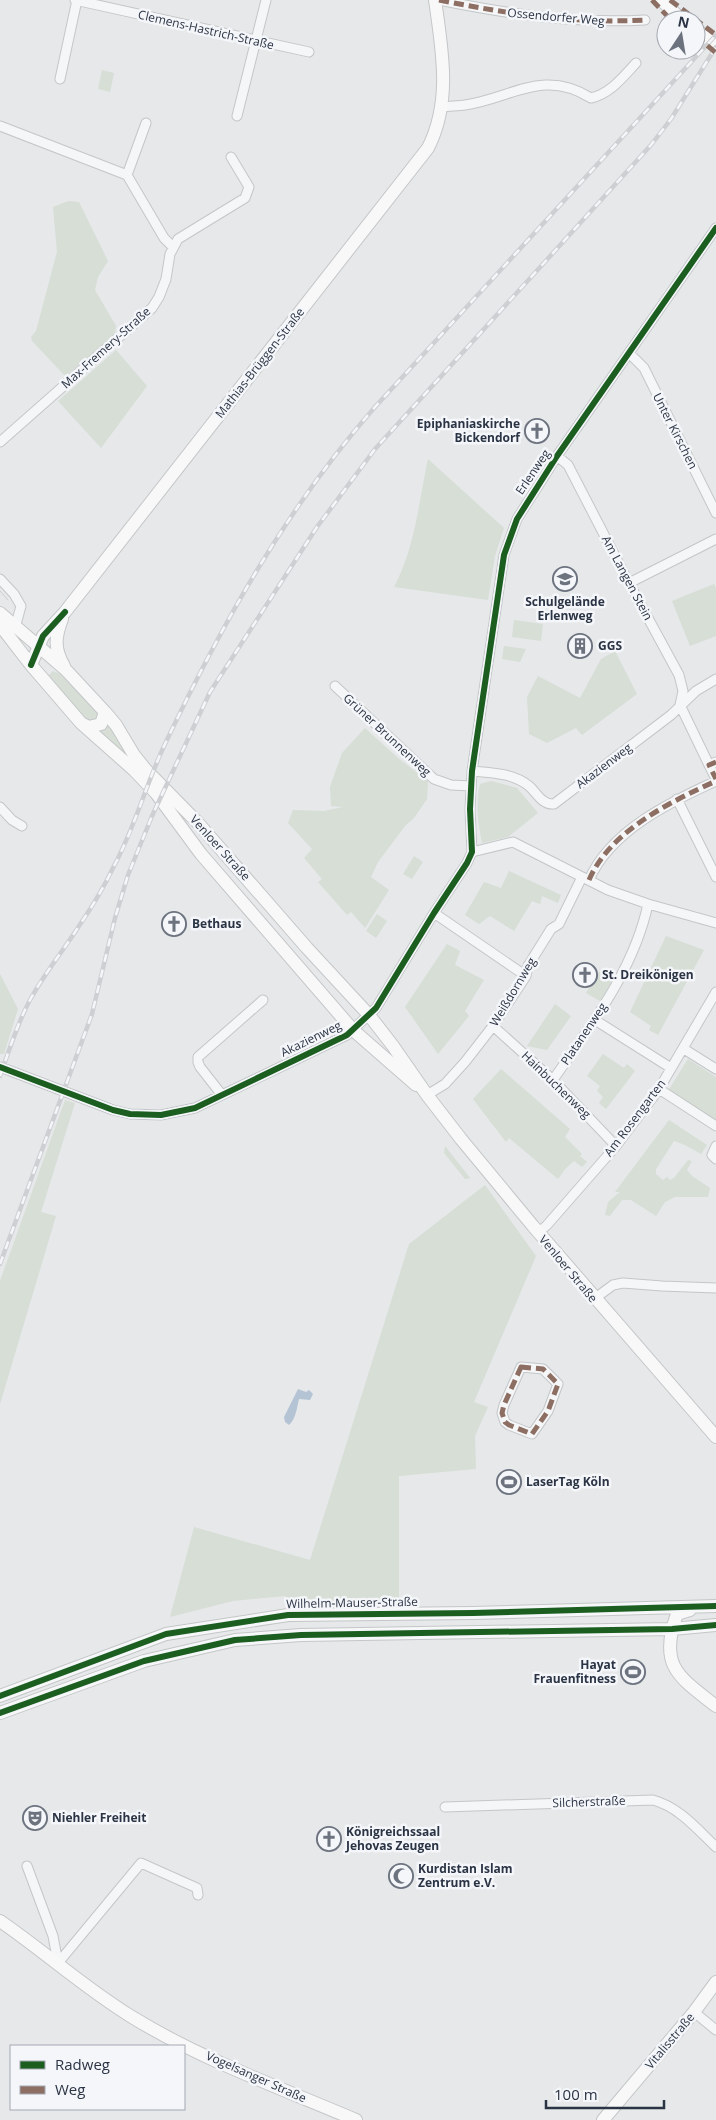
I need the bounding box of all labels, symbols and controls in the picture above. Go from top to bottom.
street label: Ossendorfer Weg [507,4,606,29]
street label: Clemens-Hastrich-Straße [136,6,276,54]
north arrow [656,10,706,60]
text: N [676,11,691,32]
street label: Max-Fremery-Straße [57,303,154,392]
street label: Mathias-Brüggen-Straße [211,304,308,422]
street label: Unter Kirschen [649,390,702,472]
place label: Epiphaniaskirche Bickendorf [417,415,521,446]
church icon: Epiphaniaskirche Bickendorf [524,418,550,444]
street label: Erlenweg [511,445,554,498]
street label: Am Langen Stein [598,532,657,623]
school or university icon: Schulgelände Erlenweg [552,566,578,592]
place label: Schulgelände Erlenweg [525,593,605,624]
building icon: GGS [567,633,593,659]
place label: GGS [598,637,622,654]
street label: Grüner Brunnenweg [340,689,435,780]
street label: Akazienweg [572,739,635,792]
street label: Venloer Straße [186,811,255,884]
church icon: Bethaus [161,911,187,937]
place label: Bethaus [192,915,241,932]
street label: Weißdornweg [485,954,540,1029]
church icon: St. Dreikönigen [572,962,598,988]
place label: St. Dreikönigen [602,966,694,983]
street label: Platanenweg [556,999,611,1068]
street label: Akazienweg [277,1016,345,1061]
street label: Hainbuchenweg [518,1047,595,1122]
street label: Am Rosengarten [600,1076,669,1160]
street label: Venloer Straße [535,1231,602,1306]
sports icon: LaserTag Köln [496,1469,522,1495]
place label: LaserTag Köln [526,1473,610,1490]
street label: Wilhelm-Mauser-Straße [286,1593,418,1612]
place label: Hayat Frauenfitness [533,1656,616,1687]
sports icon: Hayat Frauenfitness [620,1659,646,1685]
street label: Silcherstraße [552,1792,626,1811]
theatre icon: Niehler Freiheit [22,1805,48,1831]
place label: Niehler Freiheit [52,1809,146,1826]
place label: Königreichssaal Jehovas Zeugen [345,1823,440,1854]
church icon: Königreichssaal Jehovas Zeugen [316,1826,342,1852]
place label: Kurdistan Islam Zentrum e.V. [418,1860,513,1891]
mosque icon: Kurdistan Islam Zentrum e.V. [388,1863,414,1889]
street label: Vitalisstraße [641,2009,698,2072]
legend [10,2045,185,2110]
street label: Vogelsanger Straße [203,2047,309,2106]
text: Radweg [55,2054,110,2074]
scale bar [546,2078,664,2110]
text: Weg [55,2079,85,2099]
text: 100 m [554,2084,598,2104]

